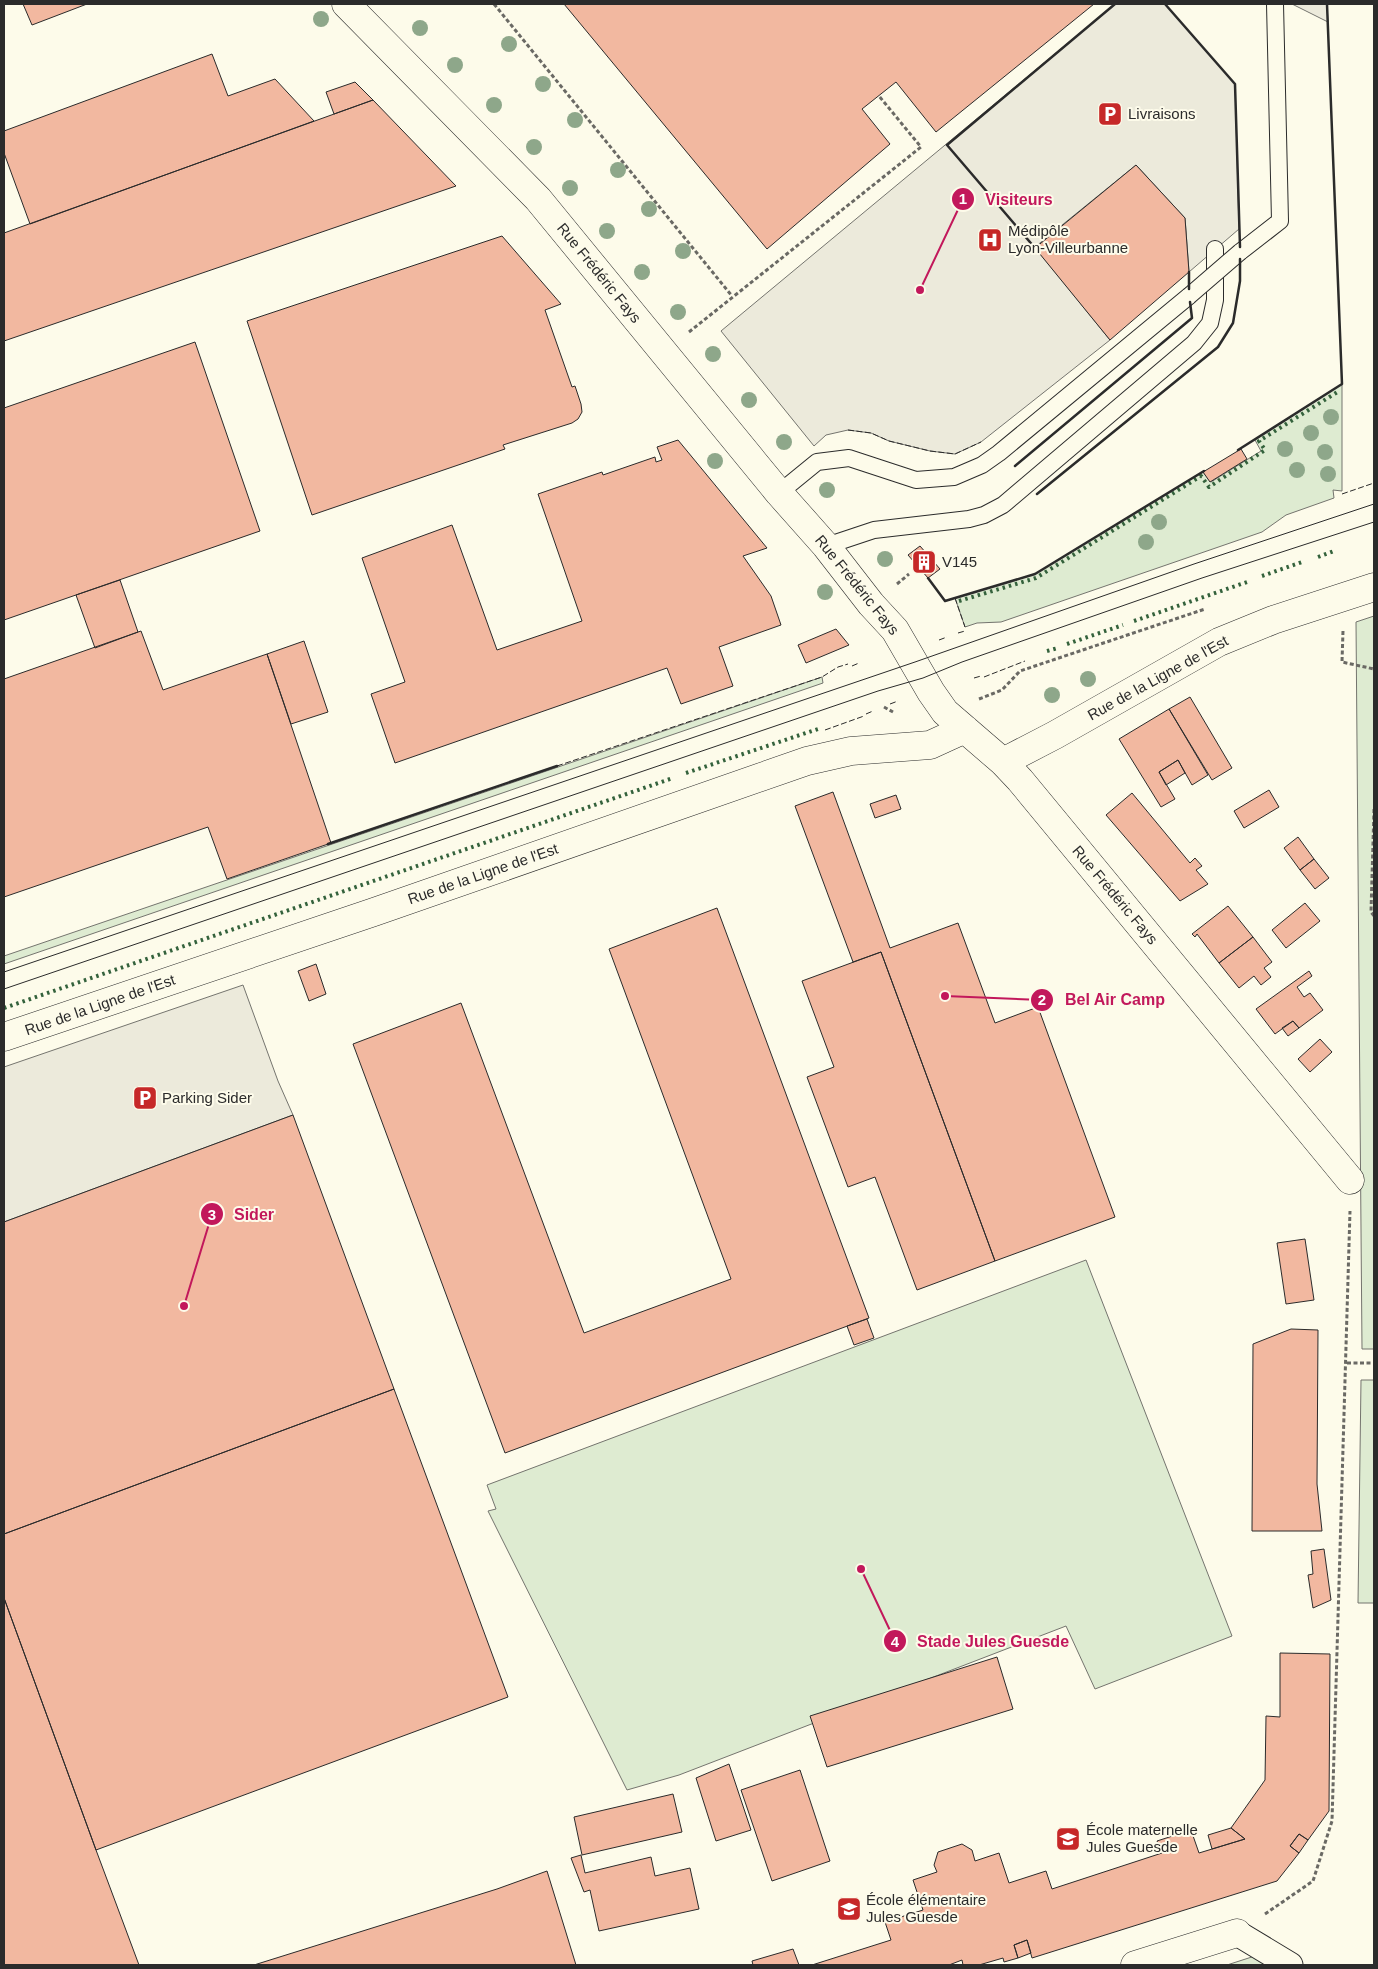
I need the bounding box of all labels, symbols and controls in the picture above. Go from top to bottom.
parking icon: Livraisons [1097,101,1123,127]
place label: Livraisons [1128,105,1196,122]
callout: Visiteurs [950,184,1062,215]
text: 1 [959,190,967,207]
text: Visiteurs [985,191,1053,208]
street label: Rue Frédéric Fays [554,219,645,326]
place label: Médipôle Lyon-Villeurbanne [1008,222,1128,256]
hospital icon: Médipôle Lyon-Villeurbanne [977,227,1003,253]
street label: Rue Frédéric Fays [812,531,903,638]
building icon: V145 [911,549,937,575]
place label: V145 [942,553,977,570]
street label: Rue de la Ligne de l'Est [1085,631,1232,723]
street label: Rue de la Ligne de l'Est [405,840,561,907]
street label: Rue Frédéric Fays [1069,842,1162,947]
street label: Rue de la Ligne de l'Est [22,971,178,1038]
callout: Bel Air Camp [1030,984,1175,1015]
text: 2 [1038,991,1046,1008]
text: Bel Air Camp [1065,991,1165,1008]
parking icon: Parking Sider [132,1085,158,1111]
place label: Parking Sider [162,1089,252,1106]
callout: Sider [199,1199,284,1230]
text: 3 [208,1206,216,1223]
text: Sider [234,1206,274,1223]
callout: Stade Jules Guesde [882,1626,1079,1657]
text: 4 [891,1633,900,1650]
text: Stade Jules Guesde [917,1633,1069,1650]
place label: École maternelle Jules Guesde [1086,1821,1198,1855]
school or university icon: École maternelle Jules Guesde [1055,1826,1081,1852]
place label: École élémentaire Jules Guesde [866,1891,986,1925]
school or university icon: École élémentaire Jules Guesde [836,1896,862,1922]

